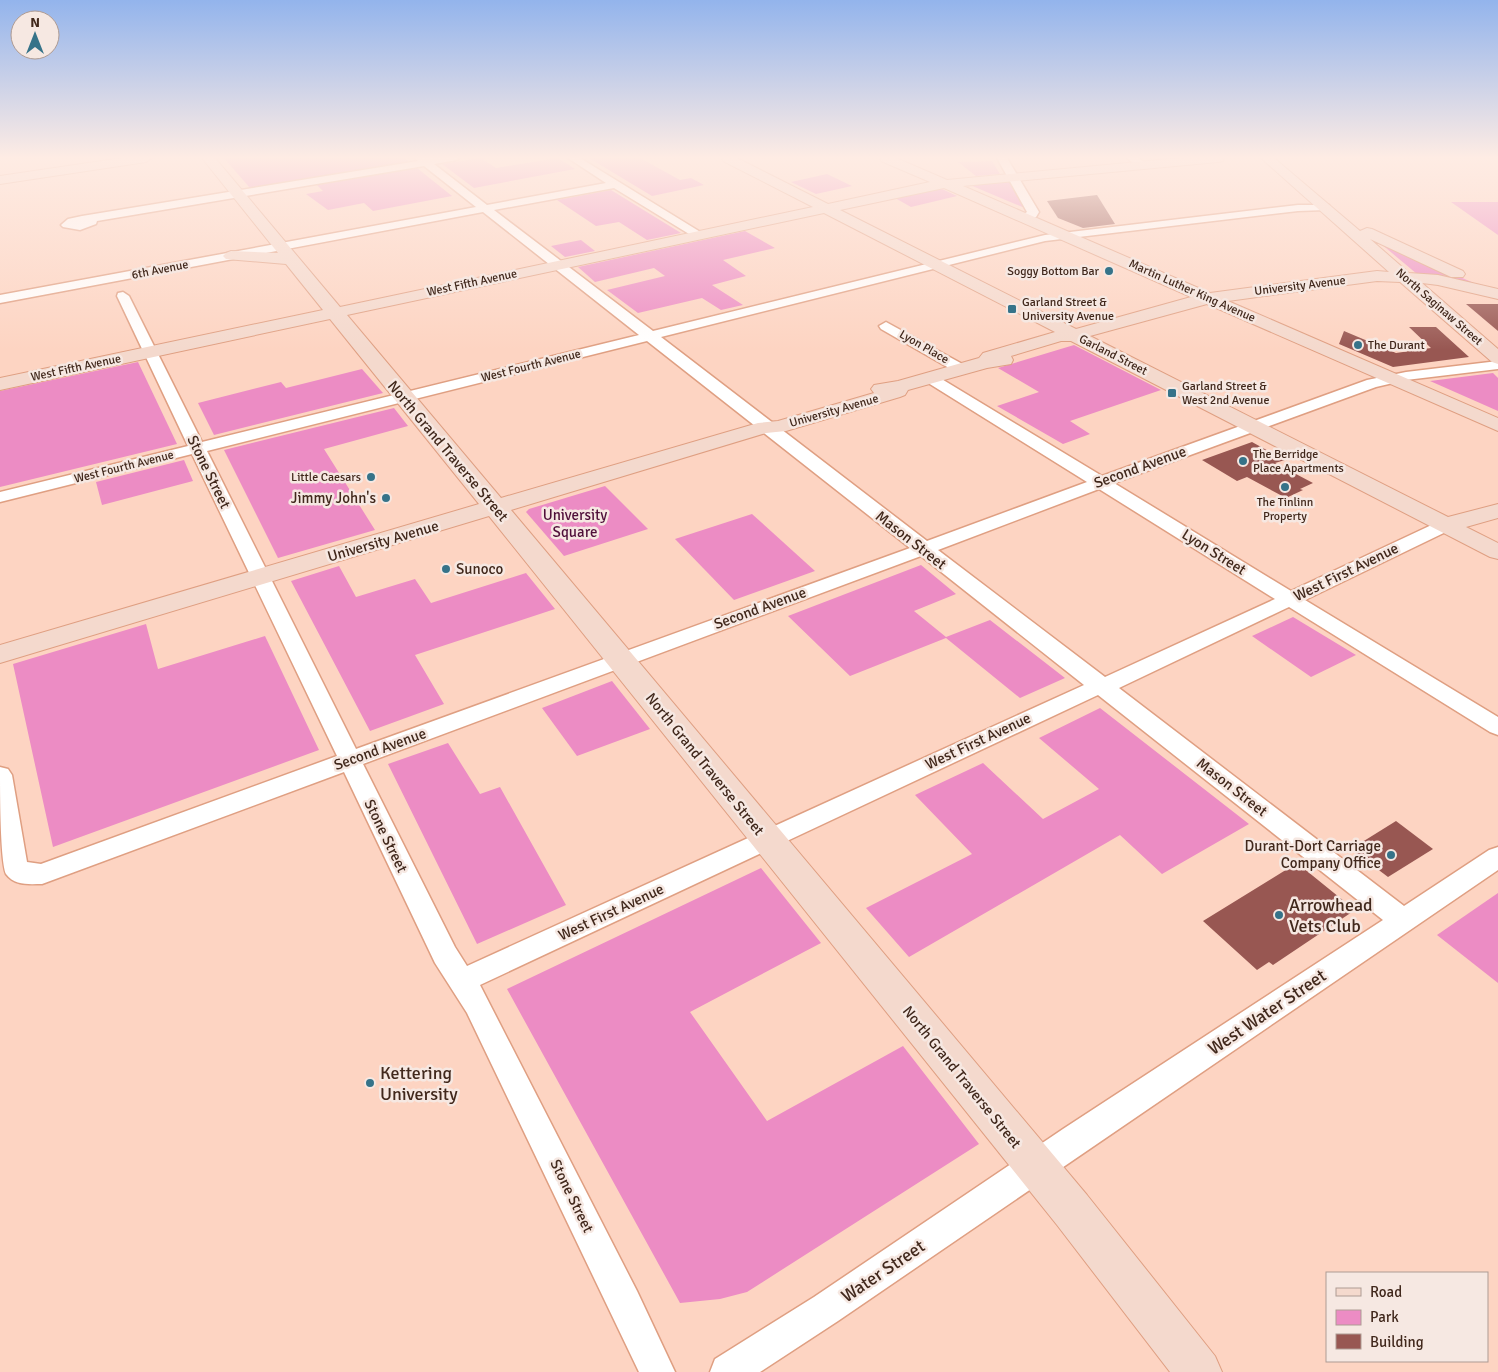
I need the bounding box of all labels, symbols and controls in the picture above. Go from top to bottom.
north arrow [10,10,60,60]
text: N [30,14,40,31]
street label: Martin Luther King Avenue [1126,256,1258,326]
street label: 6th Avenue [130,257,190,283]
place label: Soggy Bottom Bar [1007,264,1100,279]
marker: Soggy Bottom Bar [1103,265,1115,277]
street label: North Saginaw Street [1393,265,1485,349]
street label: West Fifth Avenue [426,266,518,300]
street label: University Avenue [1253,273,1347,299]
place label: Garland Street & University Avenue [1022,295,1114,324]
marker: Garland Street & University Avenue [1006,303,1018,315]
street label: Lyon Place [897,327,951,367]
street label: Garland Street [1076,331,1150,379]
place label: The Durant [1368,338,1425,353]
marker: The Durant [1352,339,1364,351]
street label: West Fourth Avenue [480,346,582,386]
street label: West Fifth Avenue [30,351,122,385]
street label: North Grand Traverse Street [384,377,512,525]
place label: Garland Street & West 2nd Avenue [1182,379,1269,408]
marker: Garland Street & West 2nd Avenue [1166,387,1178,399]
street label: University Avenue [788,391,880,431]
street label: Stone Street [184,432,234,512]
street label: Second Avenue [1091,442,1189,492]
street label: West Fourth Avenue [73,447,175,487]
place label: The Berridge Place Apartments [1253,447,1344,476]
marker: The Berridge Place Apartments [1237,455,1249,467]
place label: Little Caesars [291,470,361,485]
marker: Little Caesars [365,471,377,483]
marker: The Tinlinn Property [1279,481,1291,493]
place label: Jimmy John's [291,489,376,507]
marker: Jimmy John's [380,492,392,504]
place label: The Tinlinn Property [1257,495,1313,524]
park label: University Square [543,506,607,541]
street label: Mason Street [872,507,950,573]
street label: University Avenue [325,517,441,565]
street label: Lyon Street [1179,525,1249,579]
street label: West First Avenue [1291,539,1401,605]
place label: Sunoco [456,560,504,578]
marker: Sunoco [440,563,452,575]
street label: Second Avenue [711,583,809,633]
street label: North Grand Traverse Street [642,689,768,839]
street label: West First Avenue [922,709,1034,773]
street label: Second Avenue [331,724,429,774]
street label: Mason Street [1193,754,1271,820]
street label: Stone Street [361,796,411,876]
place label: Durant-Dort Carriage Company Office [1245,837,1381,872]
marker: Durant-Dort Carriage Company Office [1385,849,1397,861]
street label: West First Avenue [555,880,667,944]
place label: Arrowhead Vets Club [1289,894,1373,937]
marker: Arrowhead Vets Club [1273,909,1285,921]
street label: West Water Street [1204,964,1330,1060]
street label: North Grand Traverse Street [899,1002,1025,1152]
place label: Kettering University [380,1062,458,1105]
marker: Kettering University [364,1077,376,1089]
street label: Stone Street [547,1156,597,1236]
street label: Water Street [837,1235,929,1307]
legend [1326,1272,1488,1362]
text: Road [1370,1283,1402,1301]
text: Park [1370,1308,1399,1326]
text: Building [1370,1333,1424,1351]

